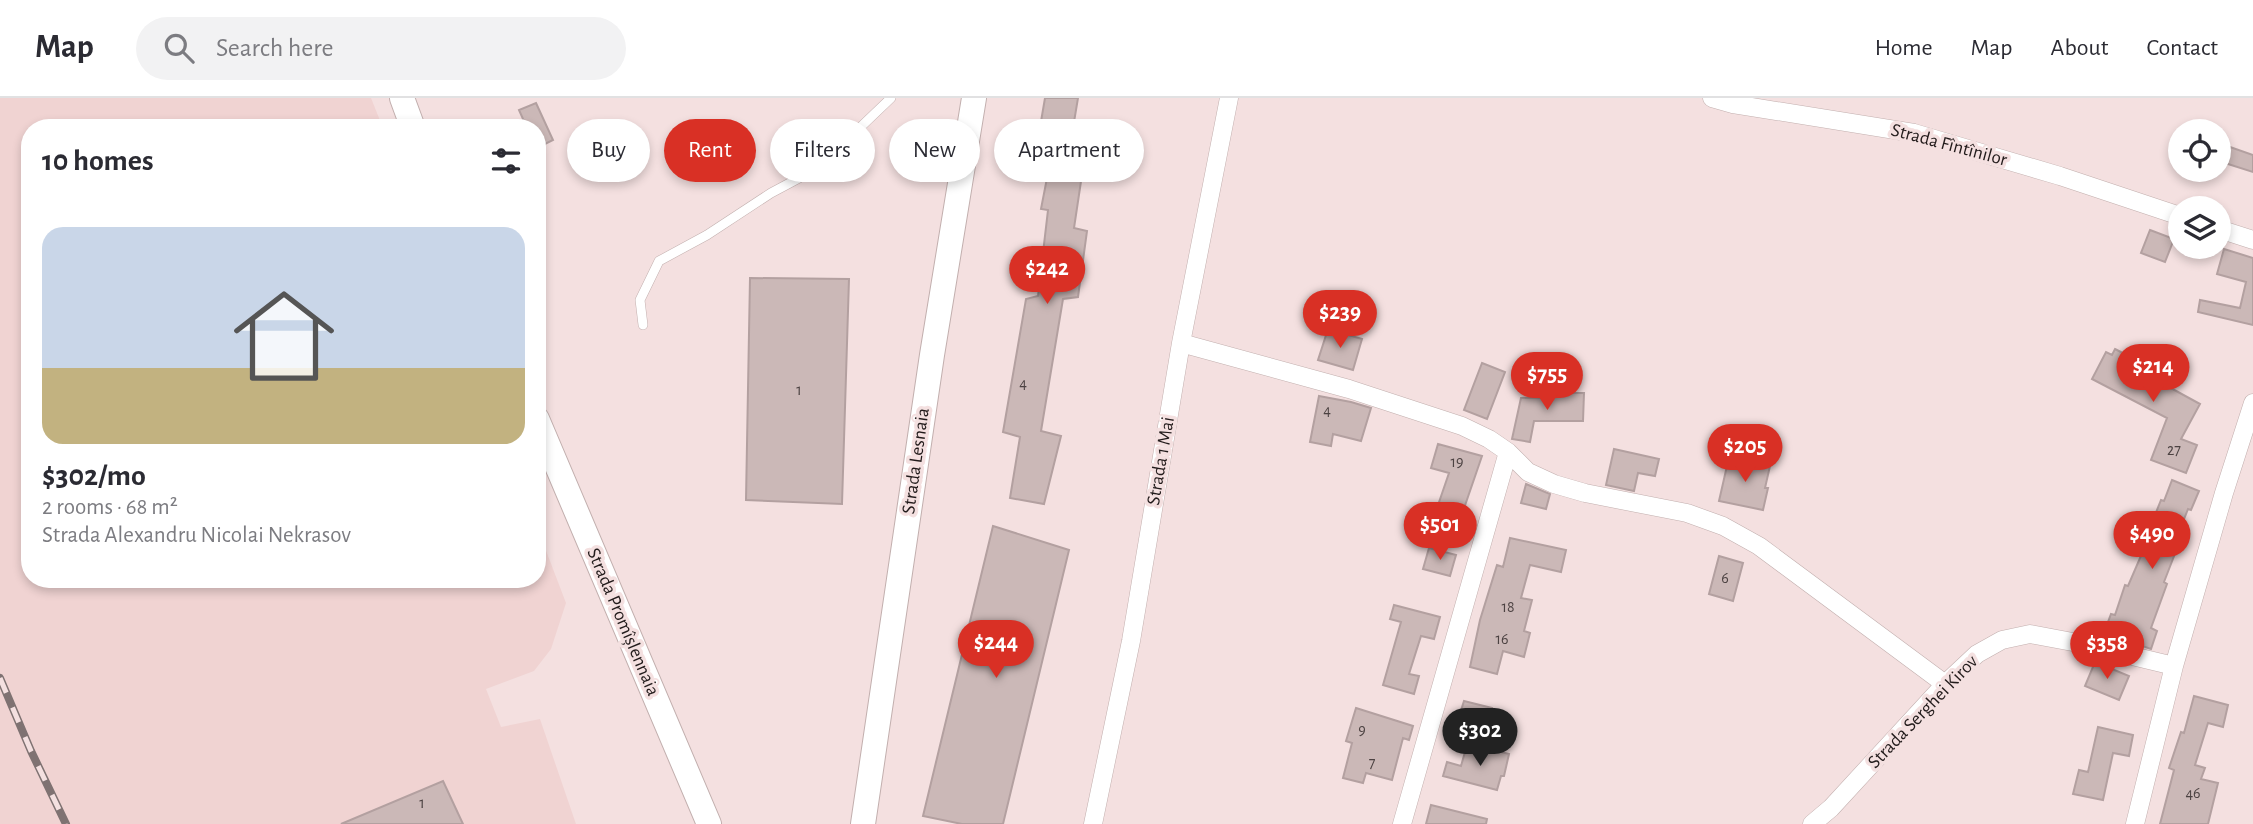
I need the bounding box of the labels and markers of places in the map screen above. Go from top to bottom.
pin: $242 [1006,246,1088,306]
pin: $239 [1299,290,1381,350]
pin: $214 [2112,344,2194,404]
pin: $755 [1506,352,1588,412]
pin: $205 [1704,424,1786,484]
pin: $501 [1399,503,1481,562]
pin: $490 [2111,512,2193,571]
pin: $244 [955,620,1037,680]
pin: $358 [2066,622,2148,681]
pin: $302 [1439,708,1521,768]

